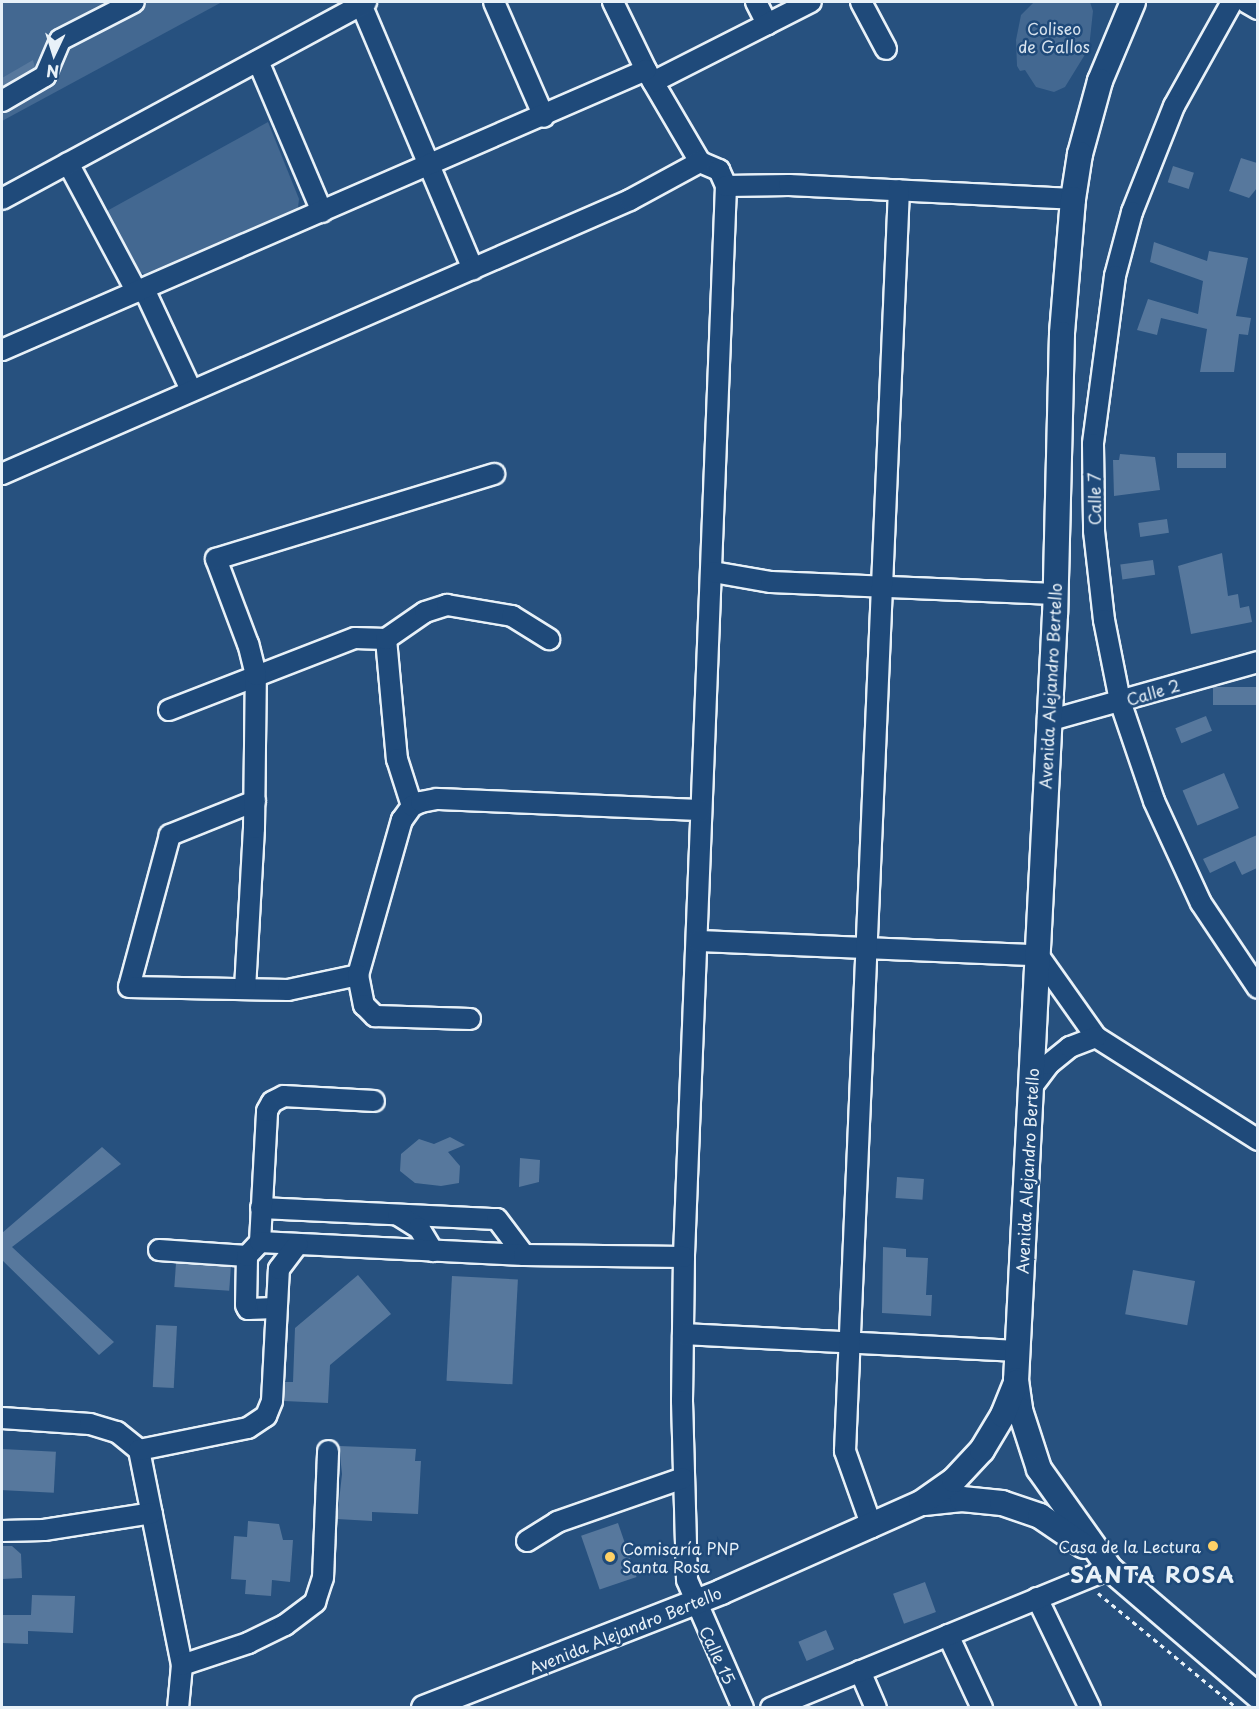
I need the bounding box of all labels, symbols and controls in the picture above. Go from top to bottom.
park label: Coliseo de Gallos [1018,18,1090,56]
north arrow [24,24,84,84]
text: N [46,60,60,84]
street label: Calle 7 [1084,472,1104,526]
street label: Avenida Alejandro Bertello [1035,583,1065,789]
street label: Calle 2 [1124,675,1182,709]
street label: Avenida Alejandro Bertello [1012,1068,1042,1274]
place label: Casa de la Lectura [1057,1536,1201,1556]
place label: Comisaría PNP Santa Rosa [622,1538,740,1576]
marker: Casa de la Lectura [1206,1539,1220,1553]
marker: Comisaría PNP Santa Rosa [603,1550,617,1564]
district label: SANTA ROSA [1071,1561,1235,1587]
street label: Avenida Alejandro Bertello [526,1583,724,1677]
street label: Calle 15 [696,1623,740,1687]

